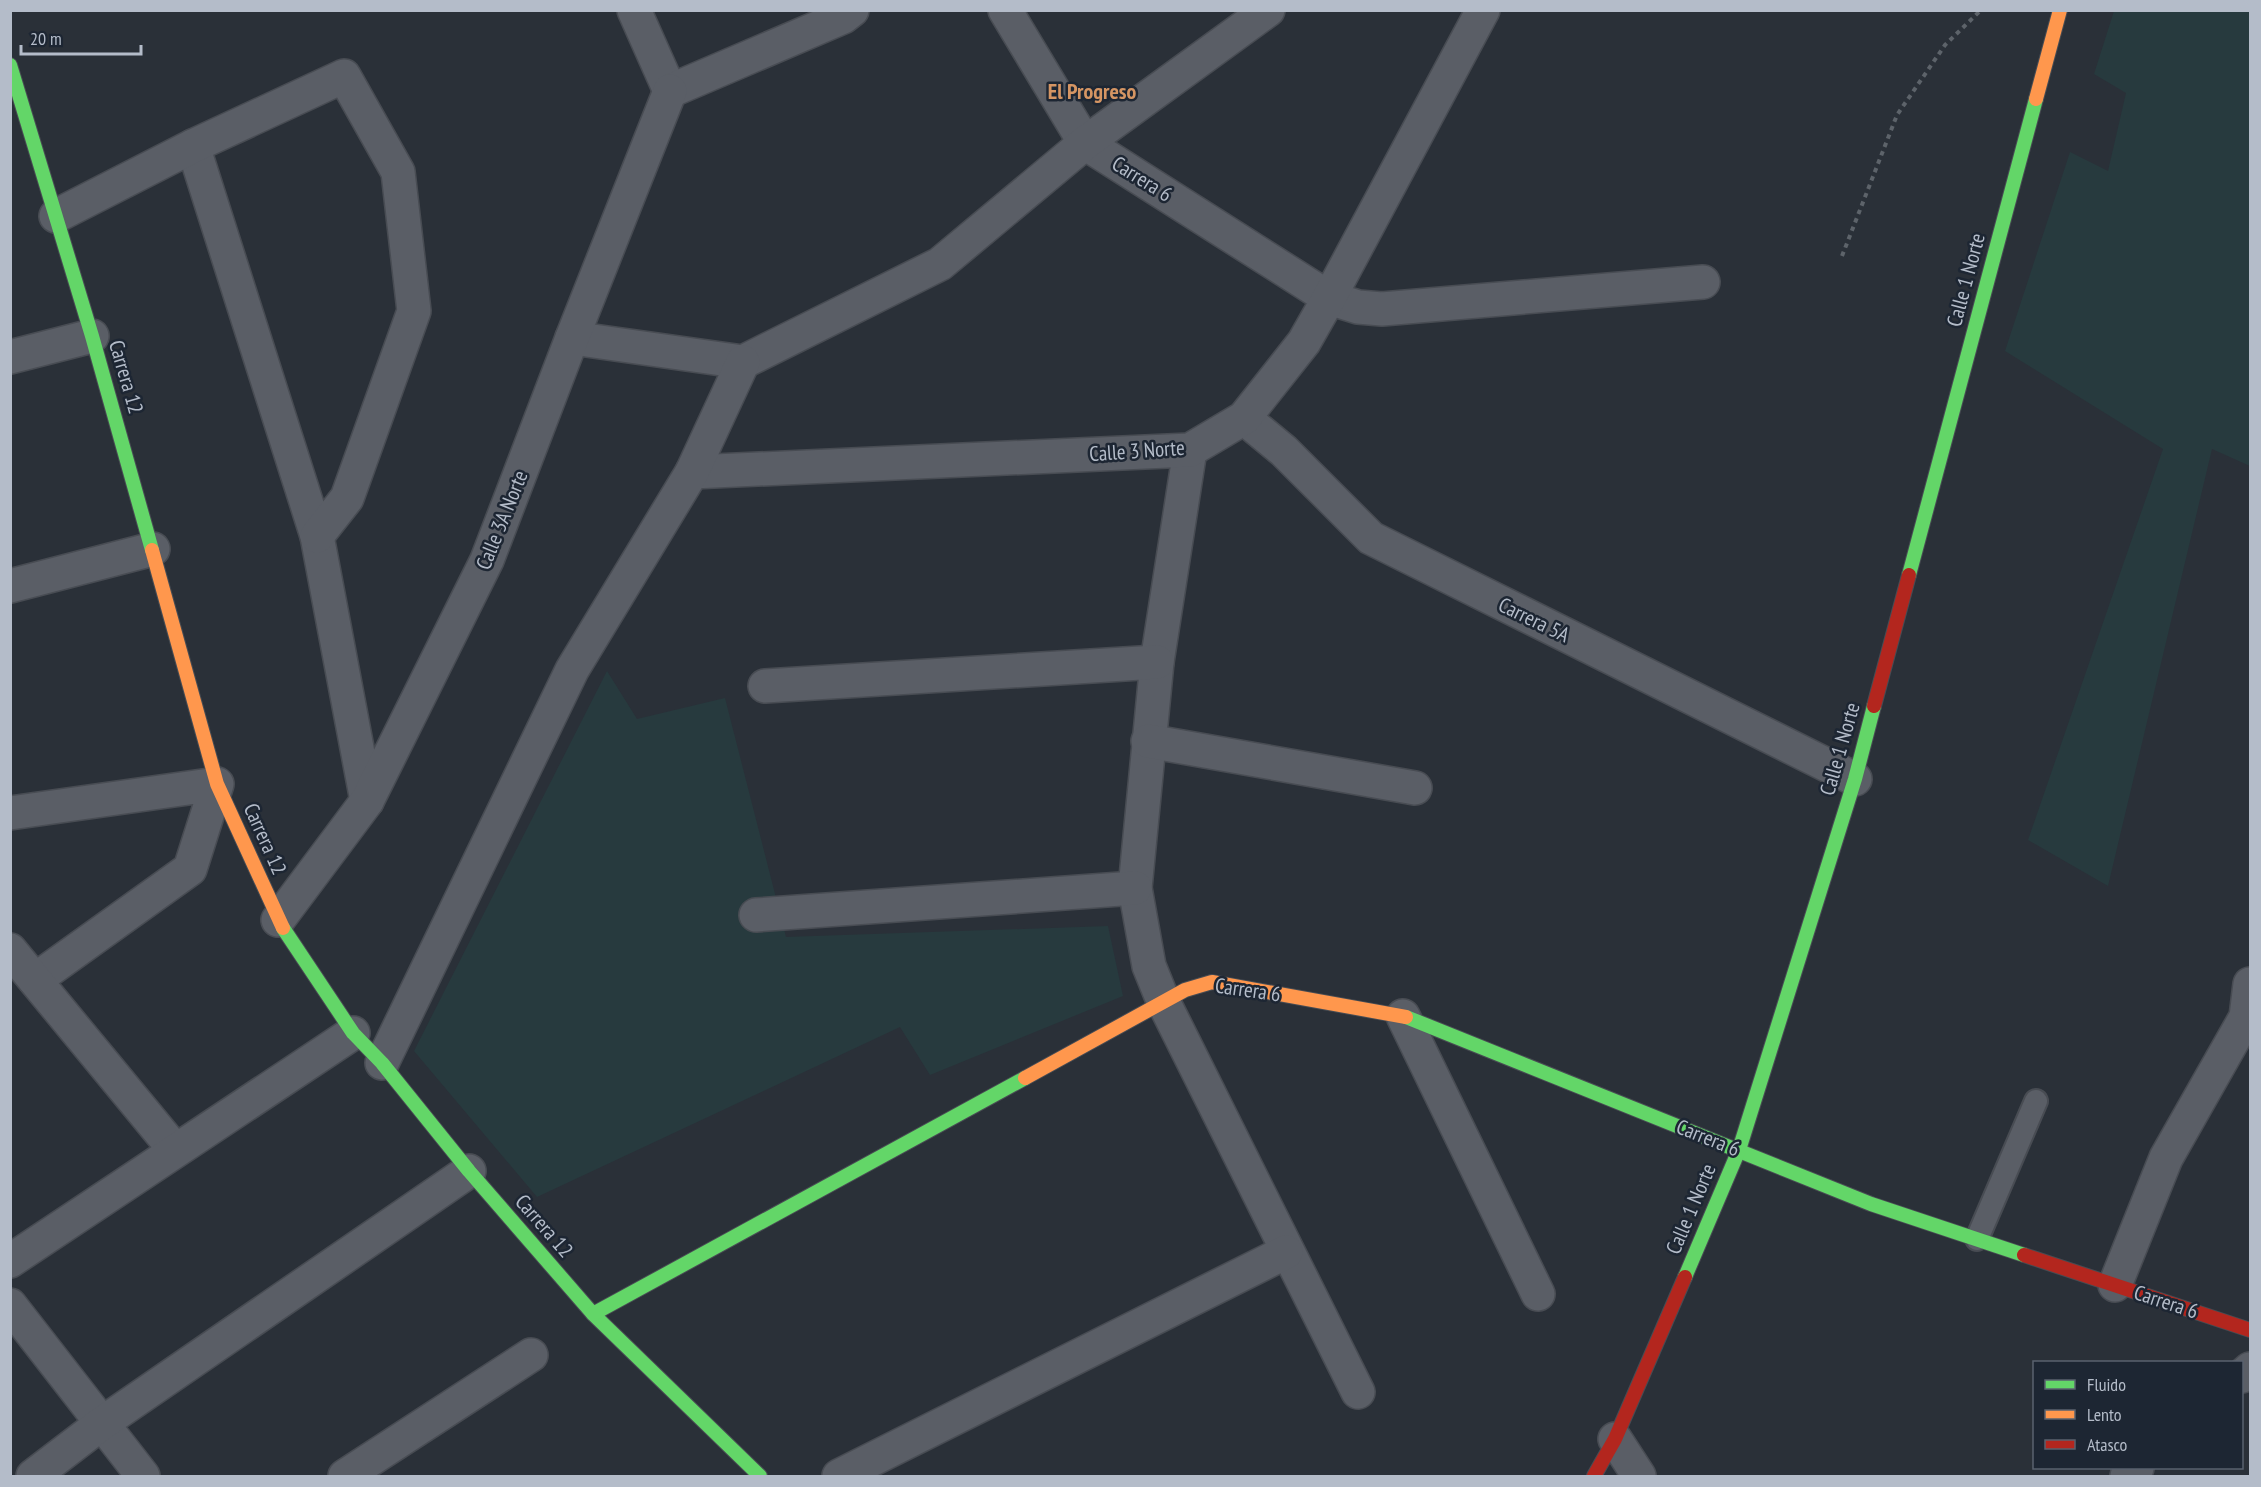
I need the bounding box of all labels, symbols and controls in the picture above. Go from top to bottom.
scale bar [21,18,141,56]
text: 20 m [30,27,62,50]
district label: El Progreso [1048,77,1137,105]
street label: Carrera 6 [1107,150,1177,208]
street label: Calle 1 Norte [1940,230,1991,329]
street label: Carrera 12 [103,337,150,417]
street label: Calle 3 Norte [1088,434,1186,467]
street label: Calle 3A Norte [469,466,534,573]
street label: Carrera 5A [1494,591,1574,648]
street label: Calle 1 Norte [1813,699,1866,798]
street label: Carrera 12 [238,799,293,879]
street label: Carrera 6 [1214,972,1283,1007]
street label: Carrera 6 [1673,1113,1744,1162]
street label: Calle 1 Norte [1659,1160,1722,1258]
street label: Carrera 12 [509,1188,579,1263]
street label: Carrera 6 [2131,1278,2202,1325]
legend [2033,1361,2243,1469]
text: Fluido [2087,1373,2126,1396]
text: Lento [2087,1403,2122,1426]
text: Atasco [2087,1433,2128,1456]

